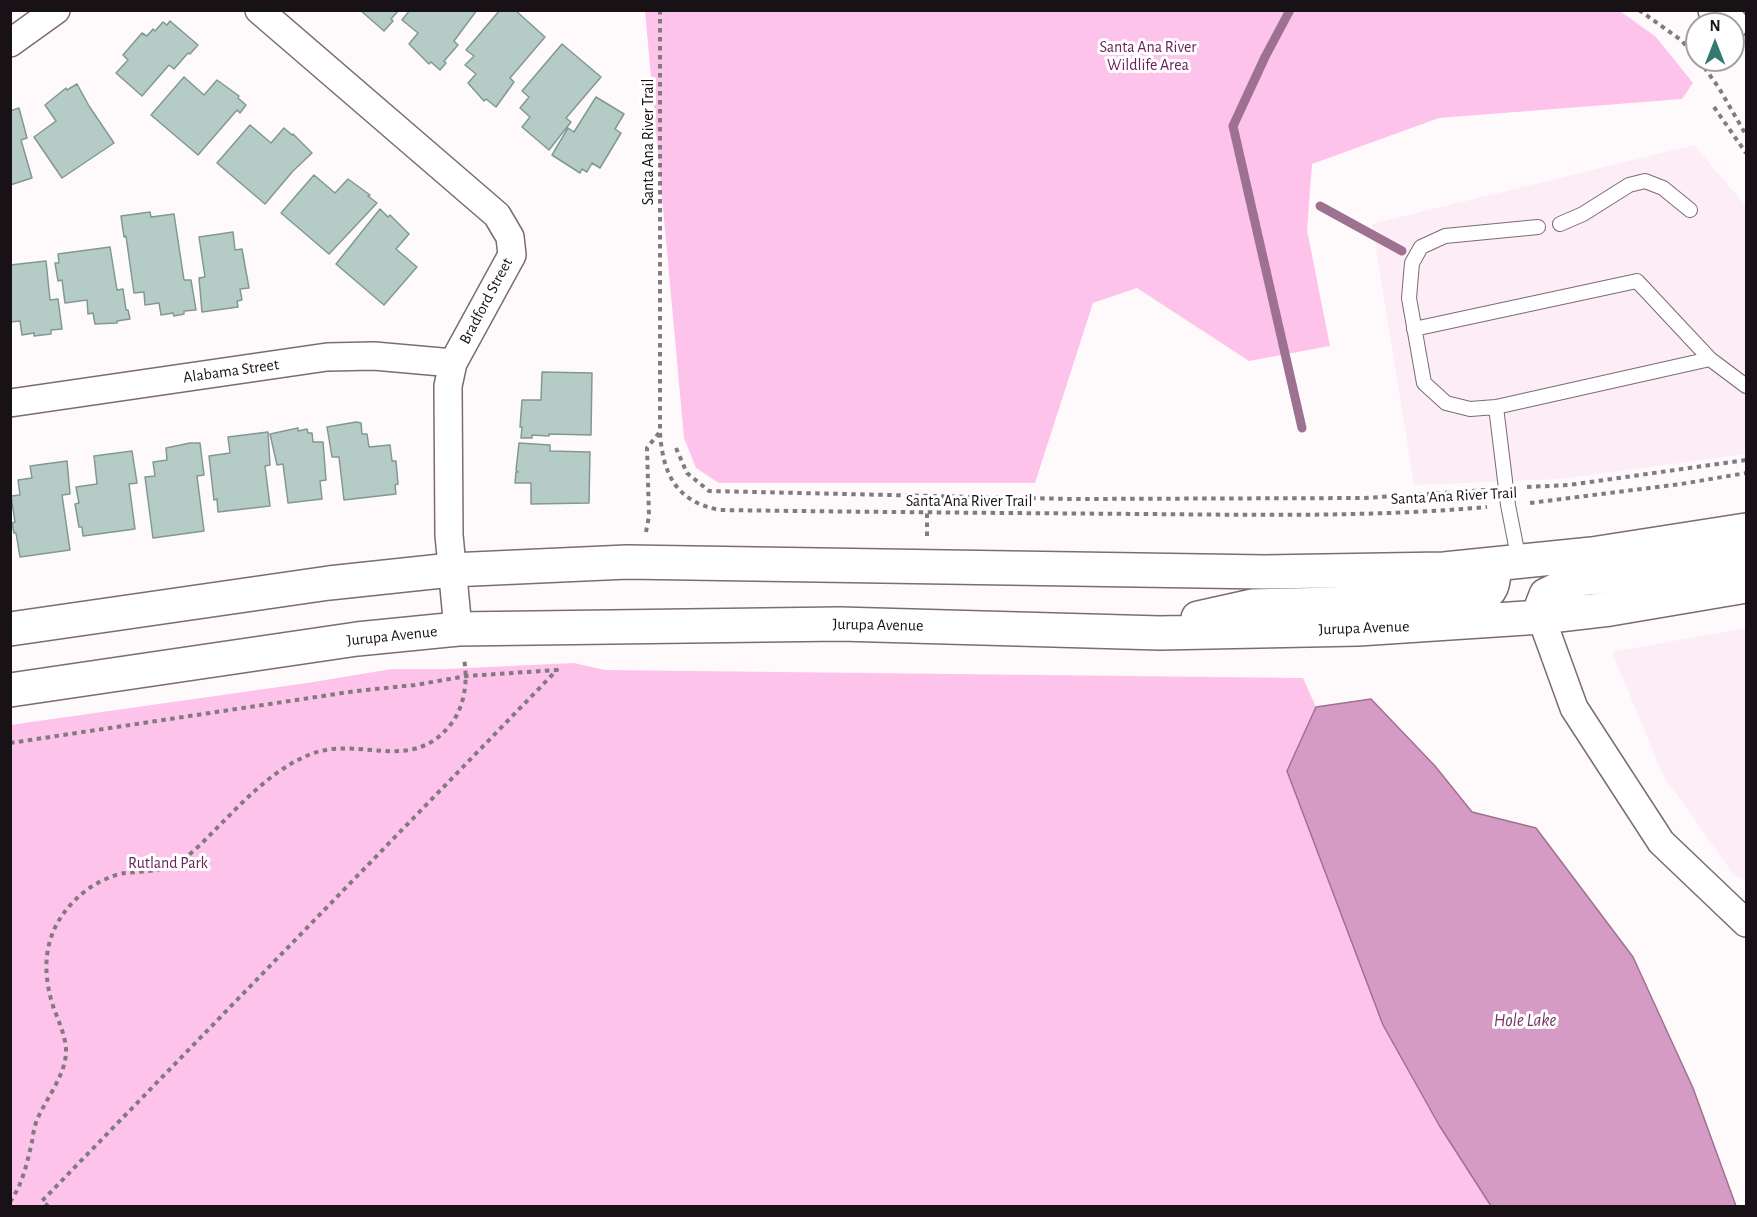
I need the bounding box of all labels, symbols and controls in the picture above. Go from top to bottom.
north arrow [1685,12,1745,72]
text: N [1709,18,1721,34]
park label: Santa Ana River Wildlife Area [1099,37,1197,75]
street label: Santa Ana River Trail [638,79,658,205]
street label: Bradford Street [455,255,517,347]
street label: Alabama Street [182,355,280,387]
street label: Santa Ana River Trail [1390,483,1518,509]
street label: Santa Ana River Trail [906,491,1032,511]
street label: Jurupa Avenue [832,615,924,635]
street label: Jurupa Avenue [1318,617,1410,639]
street label: Jurupa Avenue [346,622,438,650]
park label: Rutland Park [128,853,208,873]
water label: Hole Lake [1494,1010,1556,1032]

